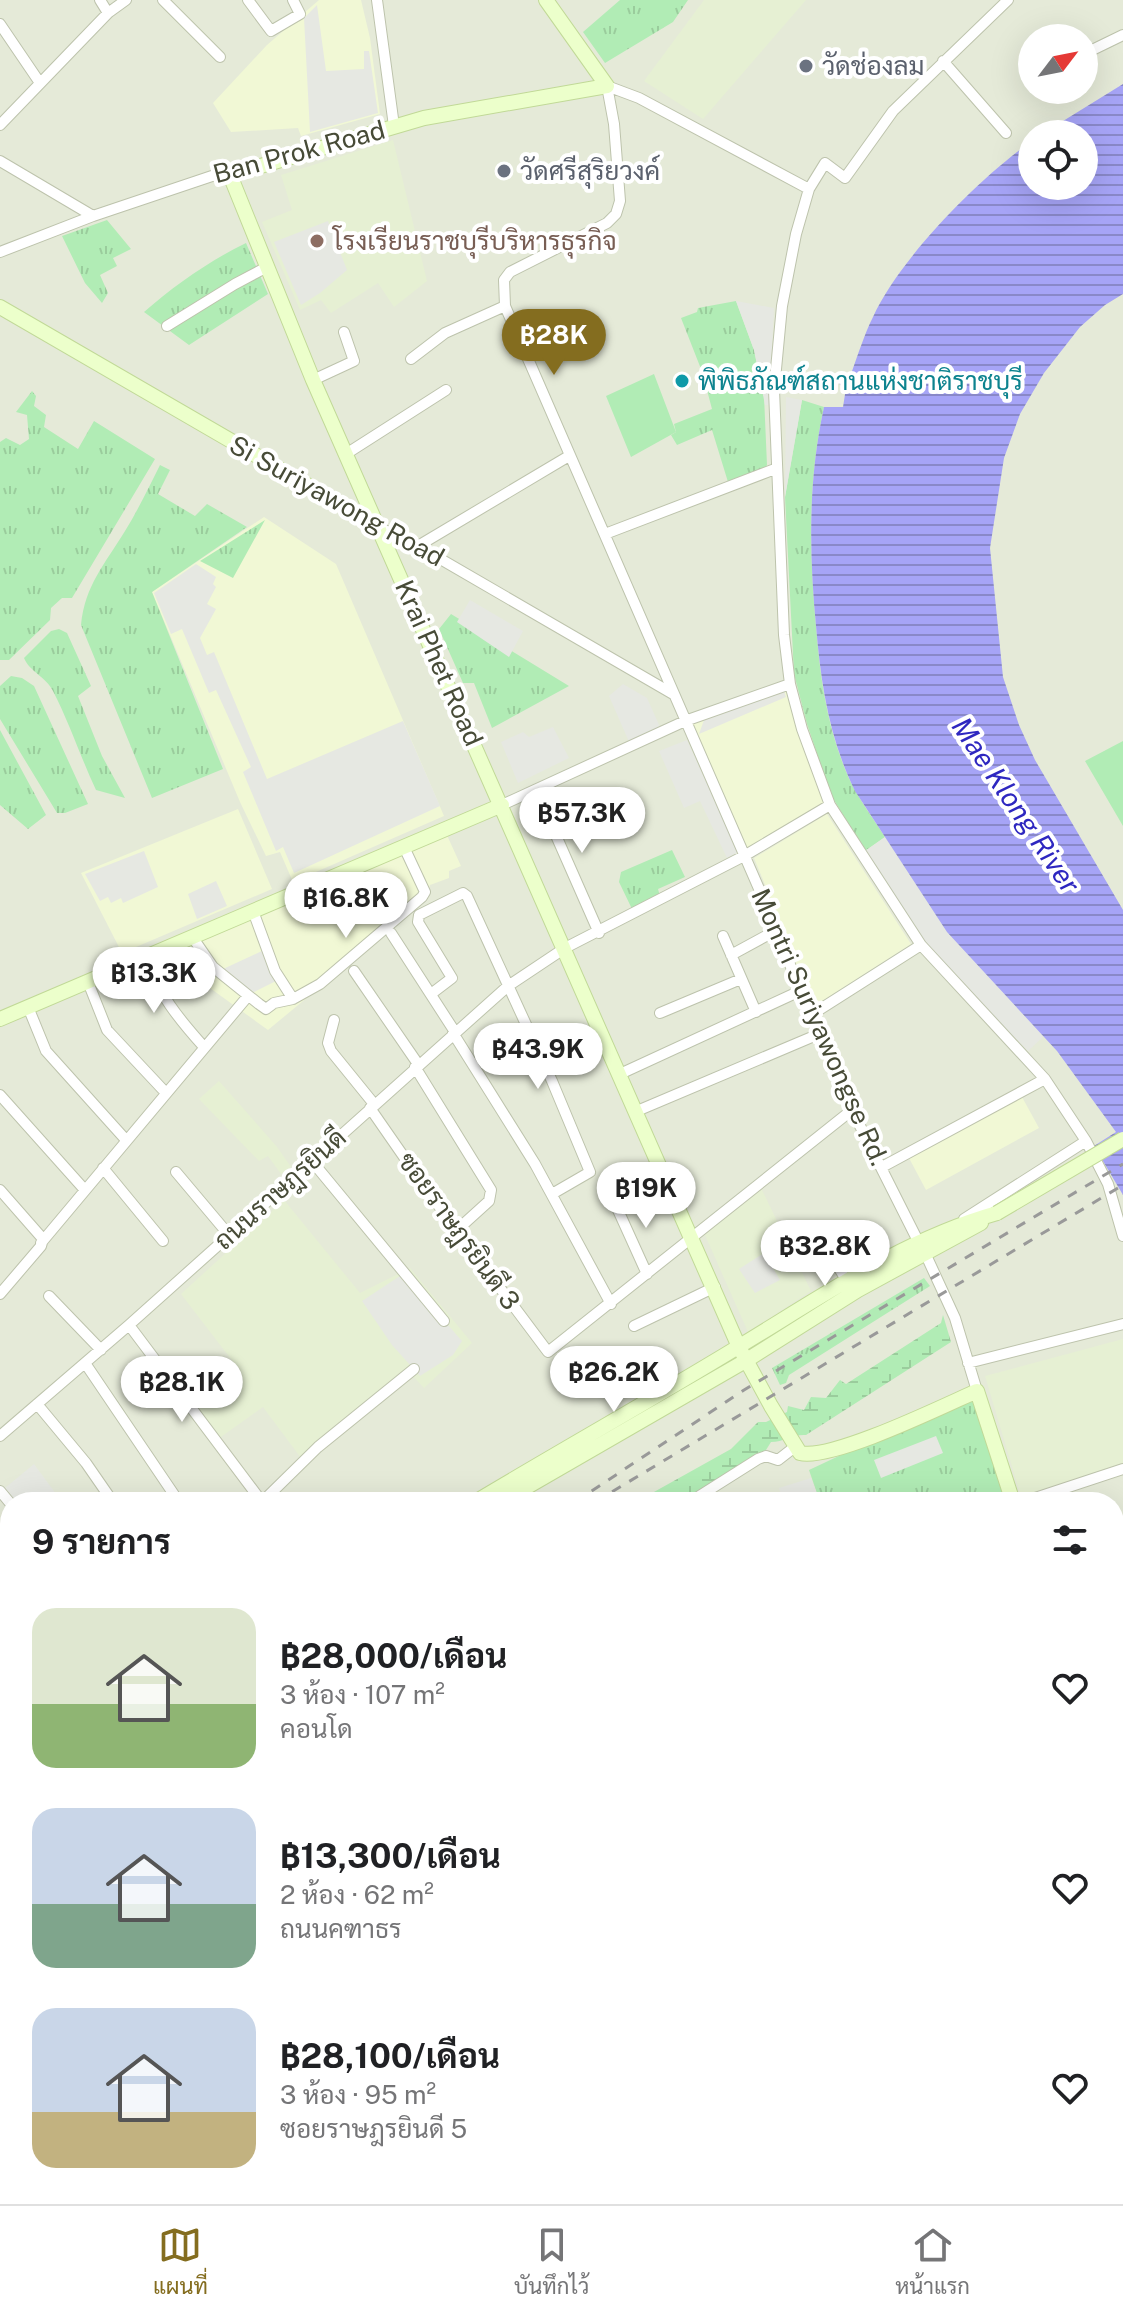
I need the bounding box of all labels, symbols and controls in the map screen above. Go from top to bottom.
north arrow [1018,24,1098,104]
map controls [1018,24,1098,200]
place label: วัดช่องลม [822,50,925,81]
marker: วัดช่องลม [797,57,815,75]
street label: Ban Prok Road [209,114,388,189]
button: locate [1018,120,1098,200]
place label: วัดศรีสุริยวงค์ [520,154,660,189]
marker: วัดศรีสุริยวงค์ [495,162,513,180]
place label: โรงเรียนราชบุรีบริหารธุรกิจ [331,225,617,259]
marker: โรงเรียนราชบุรีบริหารธุรกิจ [308,232,326,250]
pin: ฿28K [507,309,601,377]
text: ฿28K [520,319,588,350]
place label: พิพิธภัณฑ์สถานแห่งชาติราชบุรี [698,364,1023,399]
marker: พิพิธภัณฑ์สถานแห่งชาติราชบุรี [673,372,691,390]
street label: Si Suriyawong Road [224,429,450,572]
street label: Krai Phet Road [389,575,490,751]
water label: Mae Klong River [945,711,1088,899]
pin: ฿57.3K [517,787,647,855]
text: ฿57.3K [537,797,627,828]
pin: ฿16.8K [281,872,411,940]
text: ฿16.8K [302,882,390,913]
street label: Montri Suriyawongse Rd. [745,884,896,1170]
pin: ฿13.3K [89,947,219,1015]
text: ฿13.3K [110,957,198,988]
pin: ฿43.9K [473,1023,603,1091]
text: ฿43.9K [492,1033,584,1064]
street label: ถนนราษฎรยินดี [207,1121,354,1258]
street label: ซอยราษฎรยินดี 3 [389,1146,527,1317]
pin: ฿19K [599,1162,693,1230]
text: ฿19K [615,1172,677,1203]
pin: ฿32.8K [760,1220,890,1288]
text: ฿32.8K [779,1230,871,1261]
pin: ฿26.2K [549,1346,679,1414]
pin: ฿28.1K [117,1356,247,1424]
text: ฿26.2K [568,1356,660,1387]
text: ฿28.1K [139,1366,225,1397]
icon: filters [1048,1518,1092,1562]
text: 9 รายการ [32,1522,171,1562]
text: ฿28,000/เดือน [280,1636,507,1676]
icon: home [96,1640,192,1736]
icon: heart [1048,1666,1092,1710]
text: 3 ห้อง · 107 m² [280,1679,445,1710]
text: คอนโด [280,1713,353,1744]
text: ฿13,300/เดือน [280,1836,501,1876]
icon: home [96,1840,192,1936]
icon: heart [1048,1866,1092,1910]
text: 2 ห้อง · 62 m² [280,1879,434,1910]
text: ถนนคฑาธร [280,1913,402,1944]
text: ฿28,100/เดือน [280,2036,500,2076]
icon: home [96,2040,192,2136]
icon: heart [1048,2066,1092,2110]
text: 3 ห้อง · 95 m² [280,2079,436,2110]
text: ซอยราษฎรยินดี 5 [280,2113,467,2144]
tab: แผนที่ [153,2223,208,2299]
tab: บันทึกไว้ [514,2223,589,2299]
tab: หน้าแรก [895,2223,970,2299]

